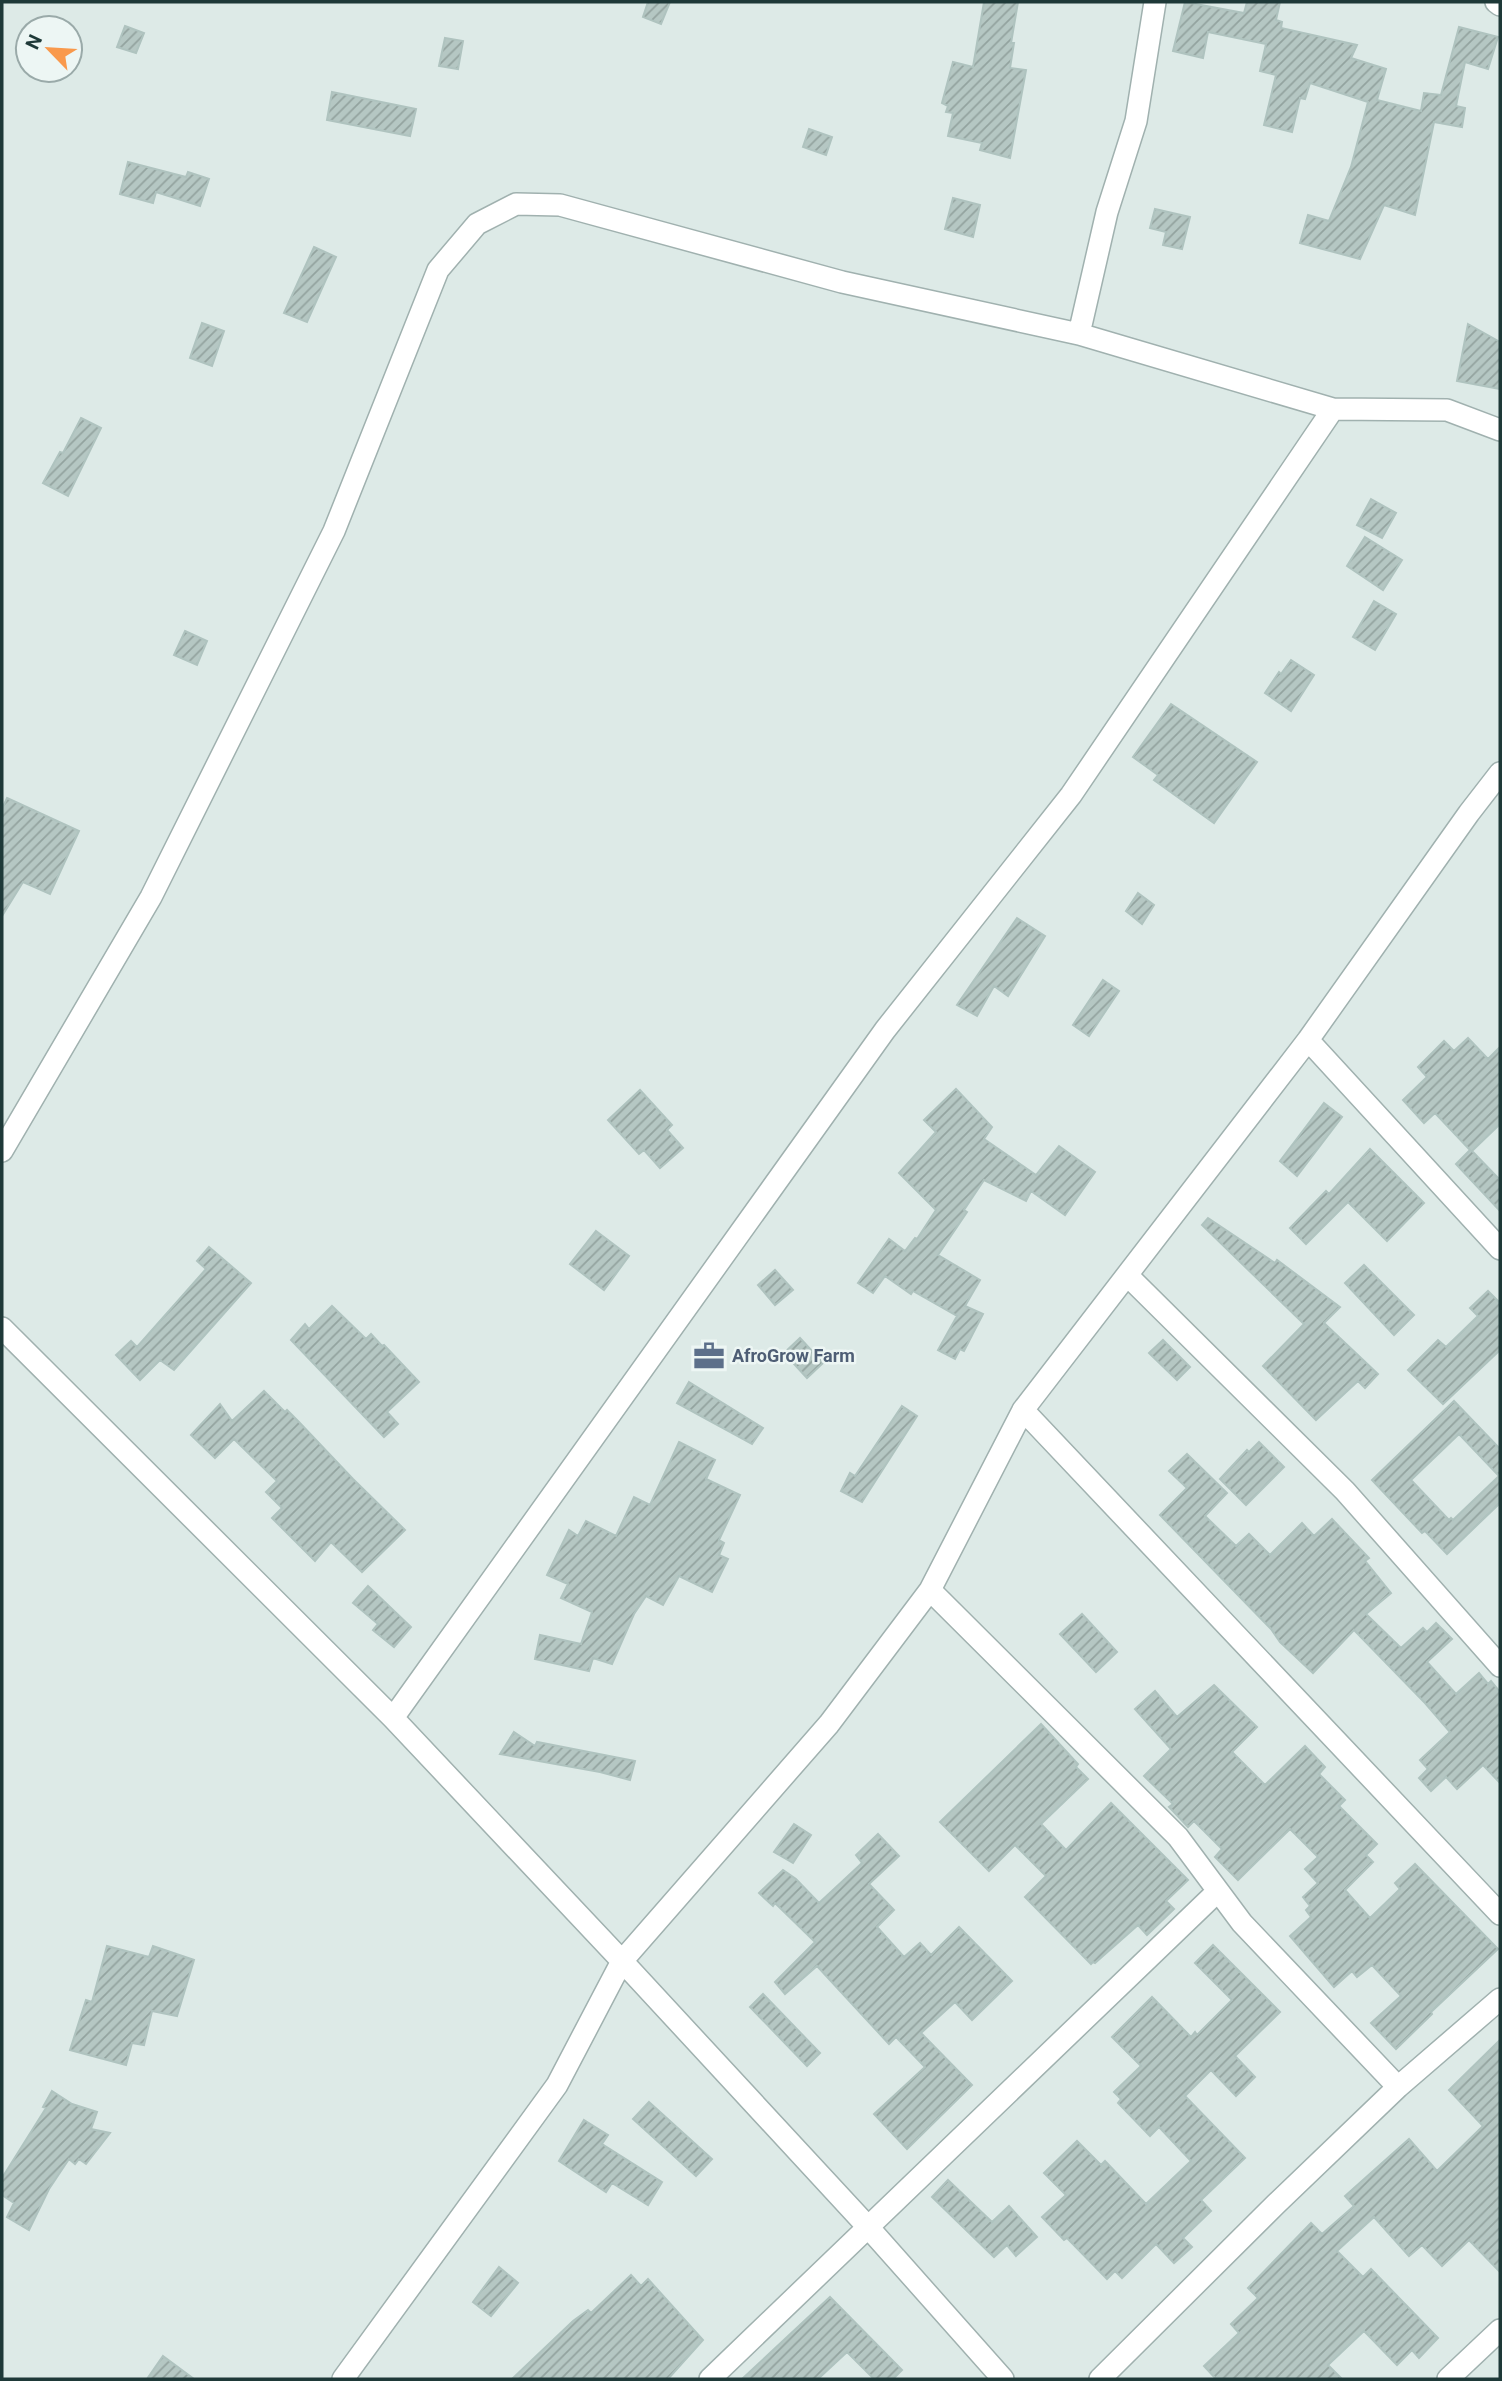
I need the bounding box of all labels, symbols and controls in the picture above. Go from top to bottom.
north arrow [14,14,84,84]
text: N [21,31,47,53]
office icon: AfroGrow Farm [692,1339,726,1373]
place label: AfroGrow Farm [732,1345,855,1366]

